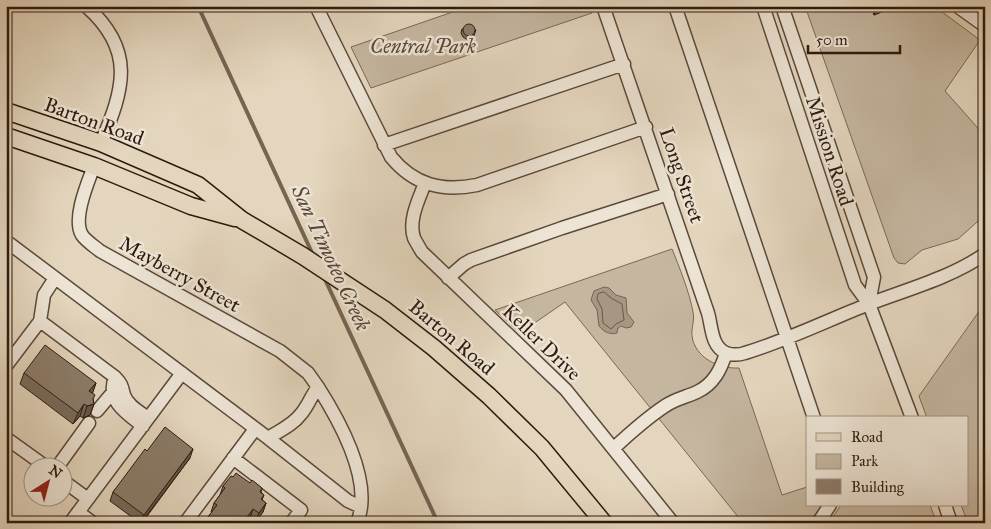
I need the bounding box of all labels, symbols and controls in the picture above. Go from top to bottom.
scale bar [808,22,901,54]
text: 50 m [816,31,848,49]
park label: Central Park [370,34,476,58]
street label: Barton Road [41,92,147,150]
street label: Mission Road [801,93,859,209]
street label: Long Street [654,124,709,226]
water label: San Timoteo Creek [285,180,376,336]
street label: Mayberry Street [115,231,245,317]
street label: Barton Road [404,294,500,380]
street label: Keller Drive [498,299,586,385]
legend [806,416,968,506]
text: Road [851,428,883,446]
text: Park [851,452,878,470]
north arrow [22,456,72,506]
text: N [46,462,65,482]
text: Building [851,478,905,496]

